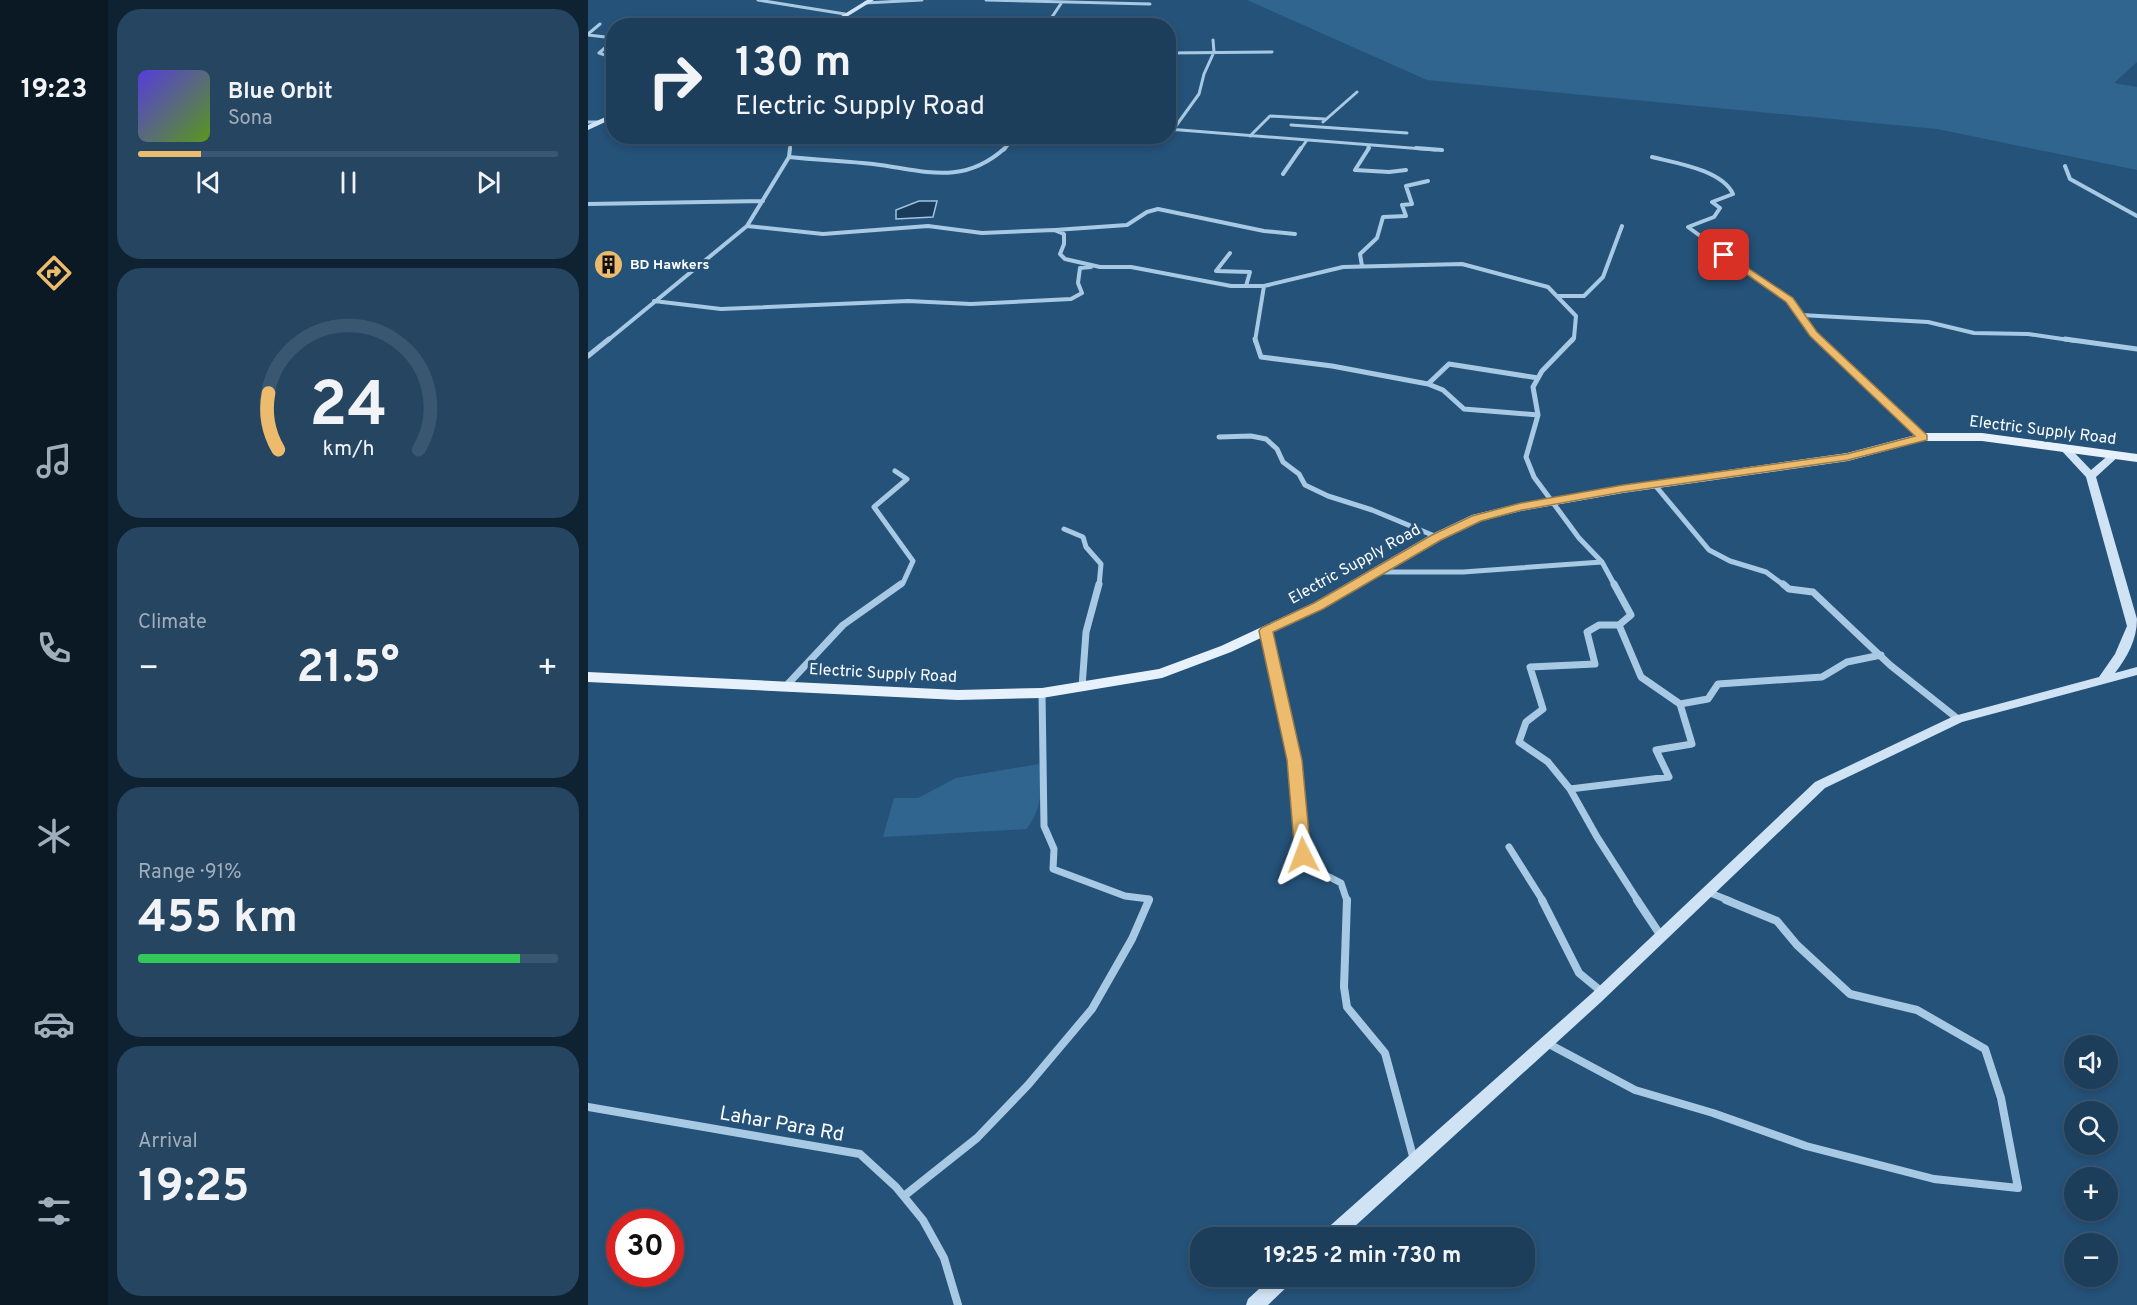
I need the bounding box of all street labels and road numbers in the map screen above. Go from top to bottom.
street label: Electric Supply Road [1968,412,2117,450]
street label: Electric Supply Road [1285,520,1425,609]
street label: Electric Supply Road [808,660,957,688]
street label: Lahar Para Rd [717,1101,846,1149]

